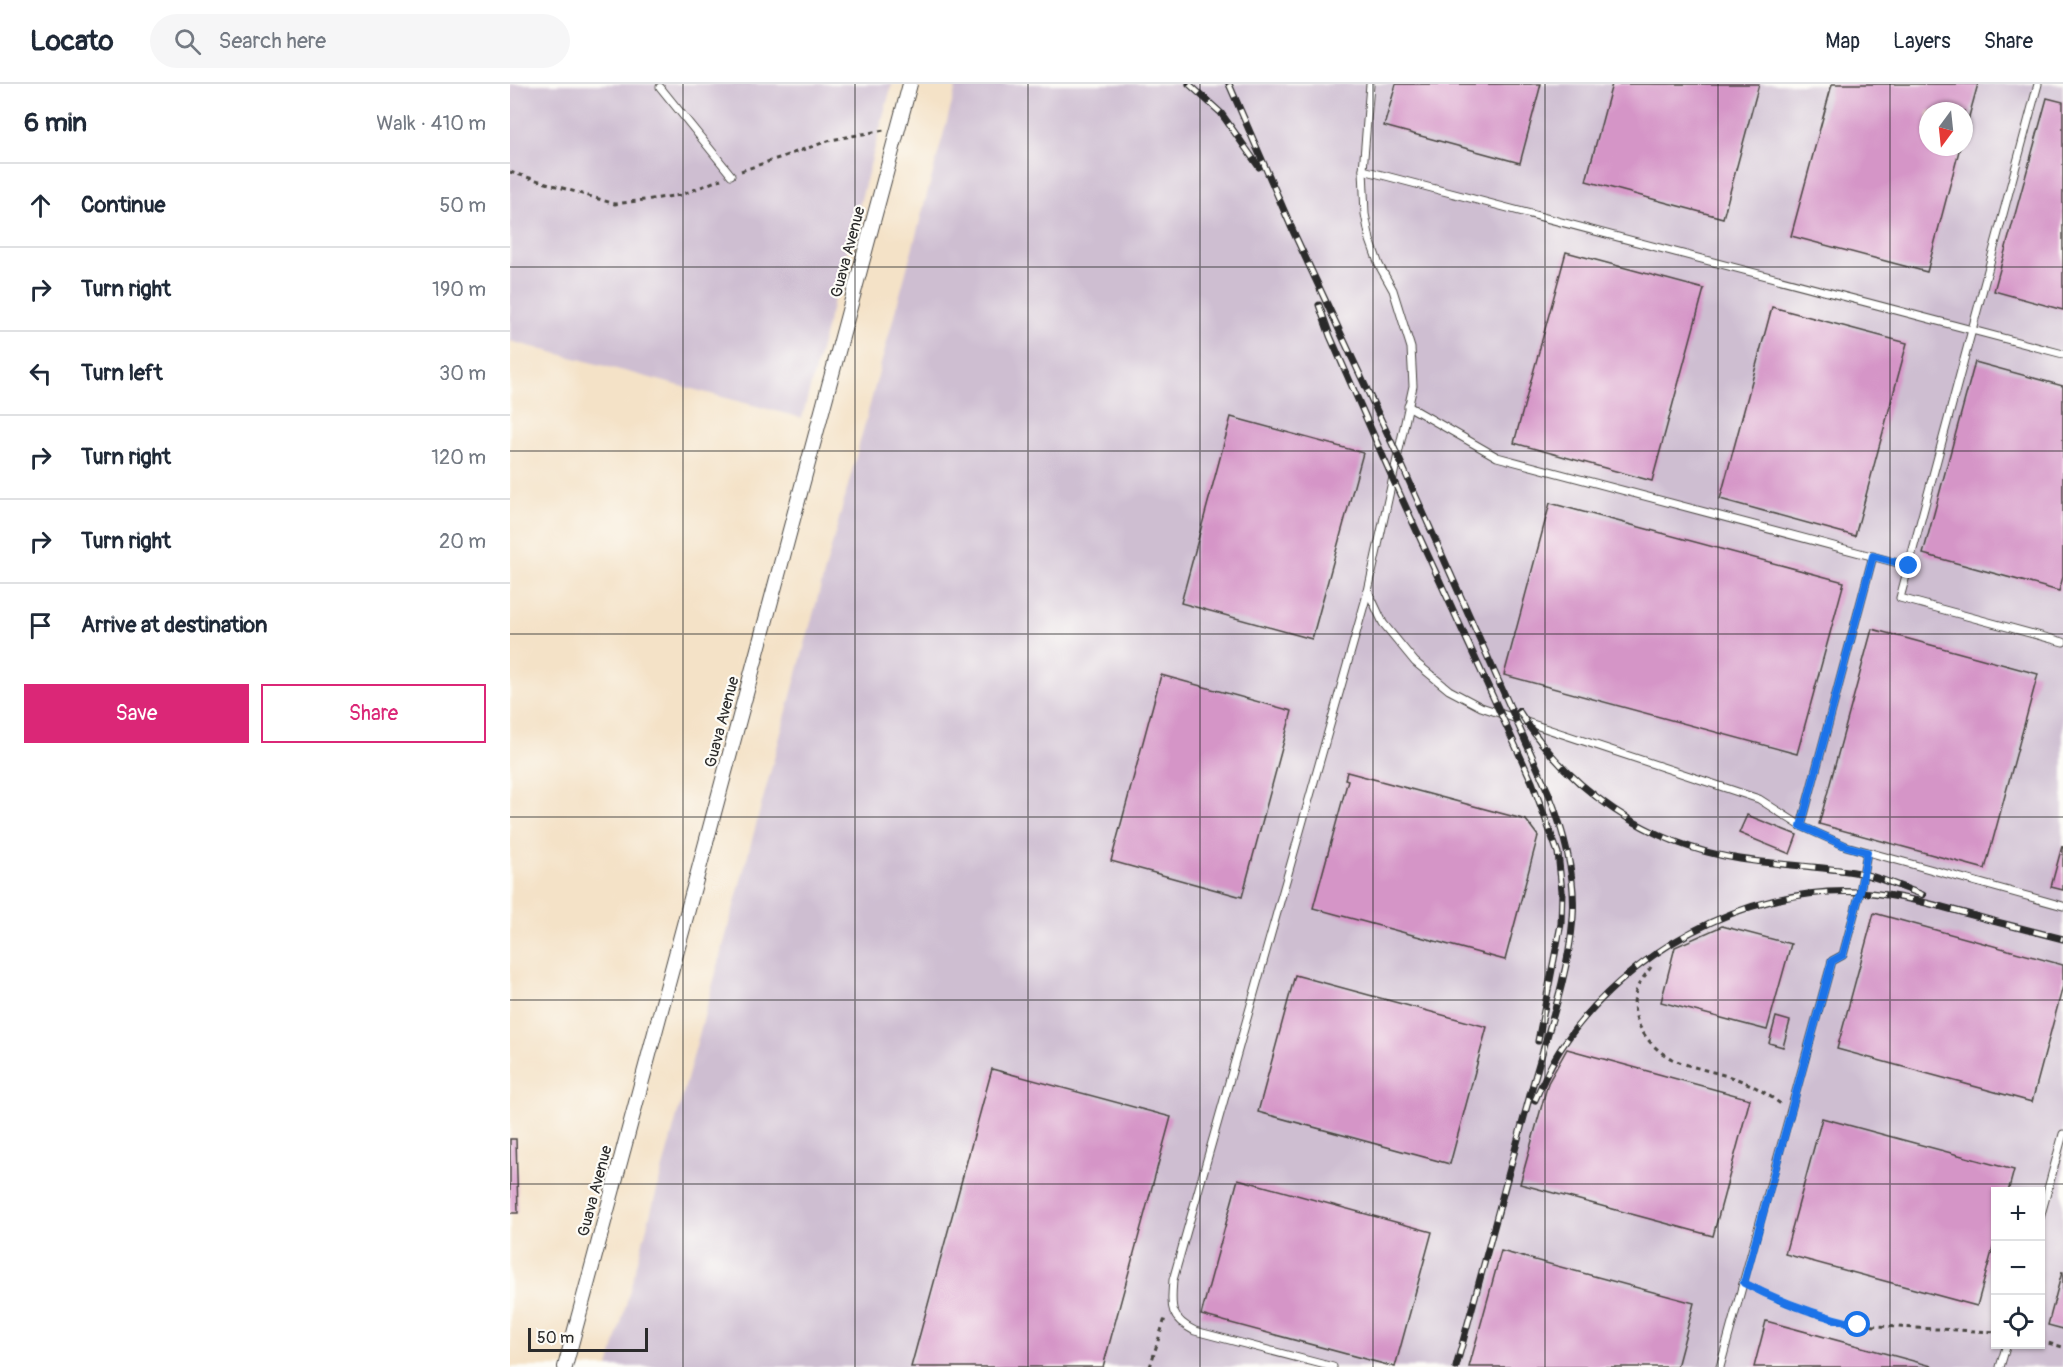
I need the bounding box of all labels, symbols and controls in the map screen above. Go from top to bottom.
search box [150,14,570,68]
text: Locato [30,24,114,59]
icon: search [171,25,204,58]
text: Search here [219,27,326,55]
text: Map [1825,28,1860,55]
text: Layers [1893,28,1951,55]
text: Share [1984,28,2033,55]
north arrow [1919,102,1973,156]
text: 6 min [24,107,87,139]
text: Walk · 410 m [376,111,486,136]
icon: ahead [24,189,57,222]
text: Continue [81,191,165,219]
text: 50 m [439,193,486,218]
street label: Guava Avenue [826,204,870,300]
icon: right [24,273,57,306]
text: Turn right [81,275,171,303]
text: 190 m [432,277,486,302]
icon: left [24,357,57,390]
text: Turn left [81,359,163,387]
text: 30 m [439,361,486,386]
icon: right [24,441,57,474]
text: Turn right [81,443,171,471]
text: 120 m [431,445,486,470]
icon: right [24,525,57,558]
text: Turn right [81,527,171,555]
text: 20 m [439,529,486,554]
route end [1895,552,1921,578]
icon: arrive [24,609,57,642]
text: Arrive at destination [81,611,267,639]
street label: Guava Avenue [700,674,744,770]
button: Save [24,684,249,743]
button: Share [261,684,486,743]
street label: Guava Avenue [573,1143,617,1239]
map controls [1991,1187,2045,1349]
button: + [1991,1187,2045,1241]
button: − [1991,1241,2045,1295]
button: locate [1991,1295,2045,1349]
route start [1844,1311,1870,1337]
scale bar [528,1325,648,1352]
text: 50 m [537,1328,574,1348]

